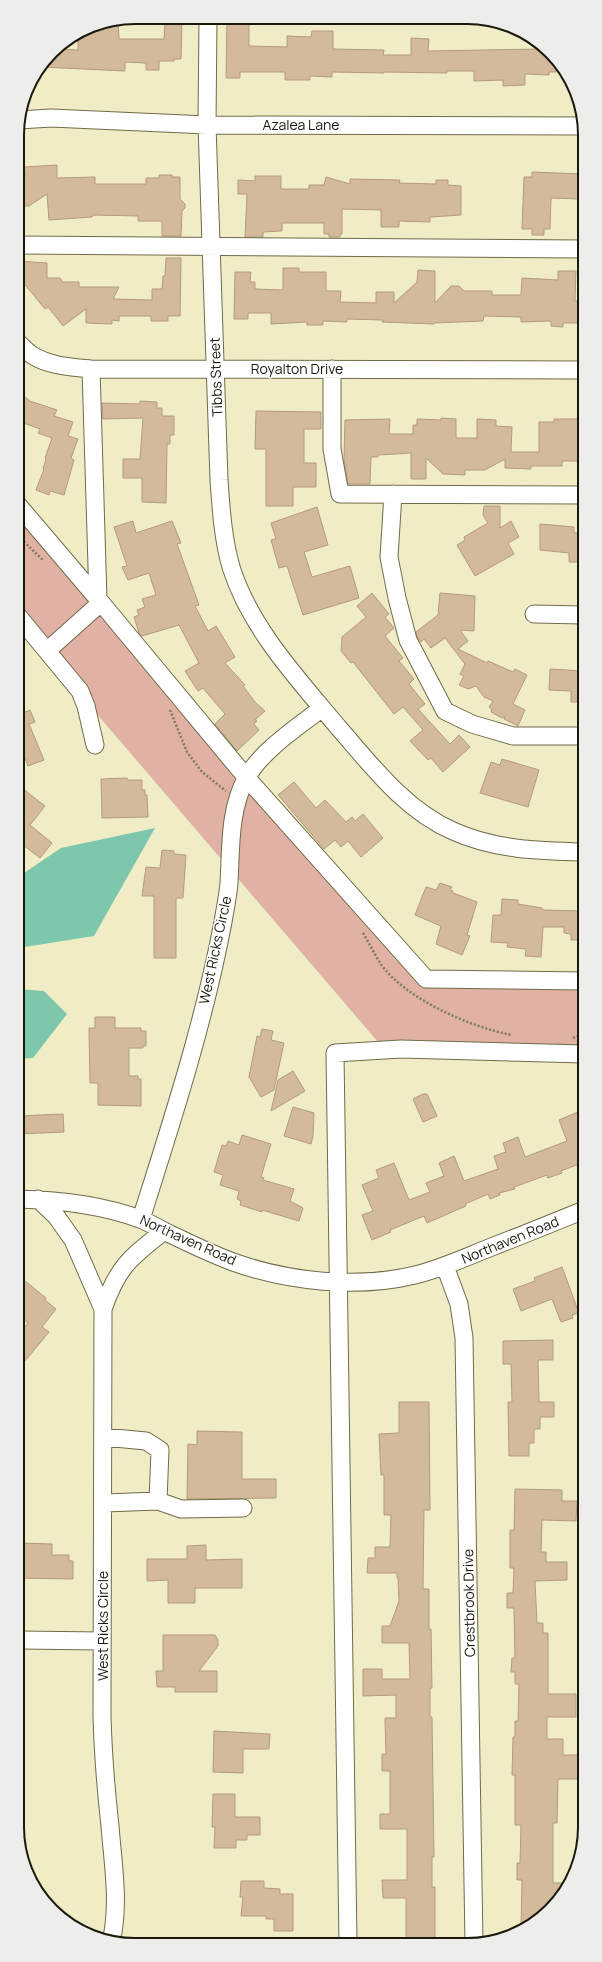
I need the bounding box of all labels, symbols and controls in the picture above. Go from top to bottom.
street label: Azalea Lane [263,115,339,134]
street label: Tibbs Street [205,337,226,417]
street label: Royalton Drive [251,359,343,378]
street label: West Ricks Circle [194,894,235,1006]
street label: Northaven Road [137,1210,239,1269]
street label: Northaven Road [458,1211,561,1268]
street label: Crestbrook Drive [458,1549,479,1657]
street label: West Ricks Circle [93,1571,112,1681]

